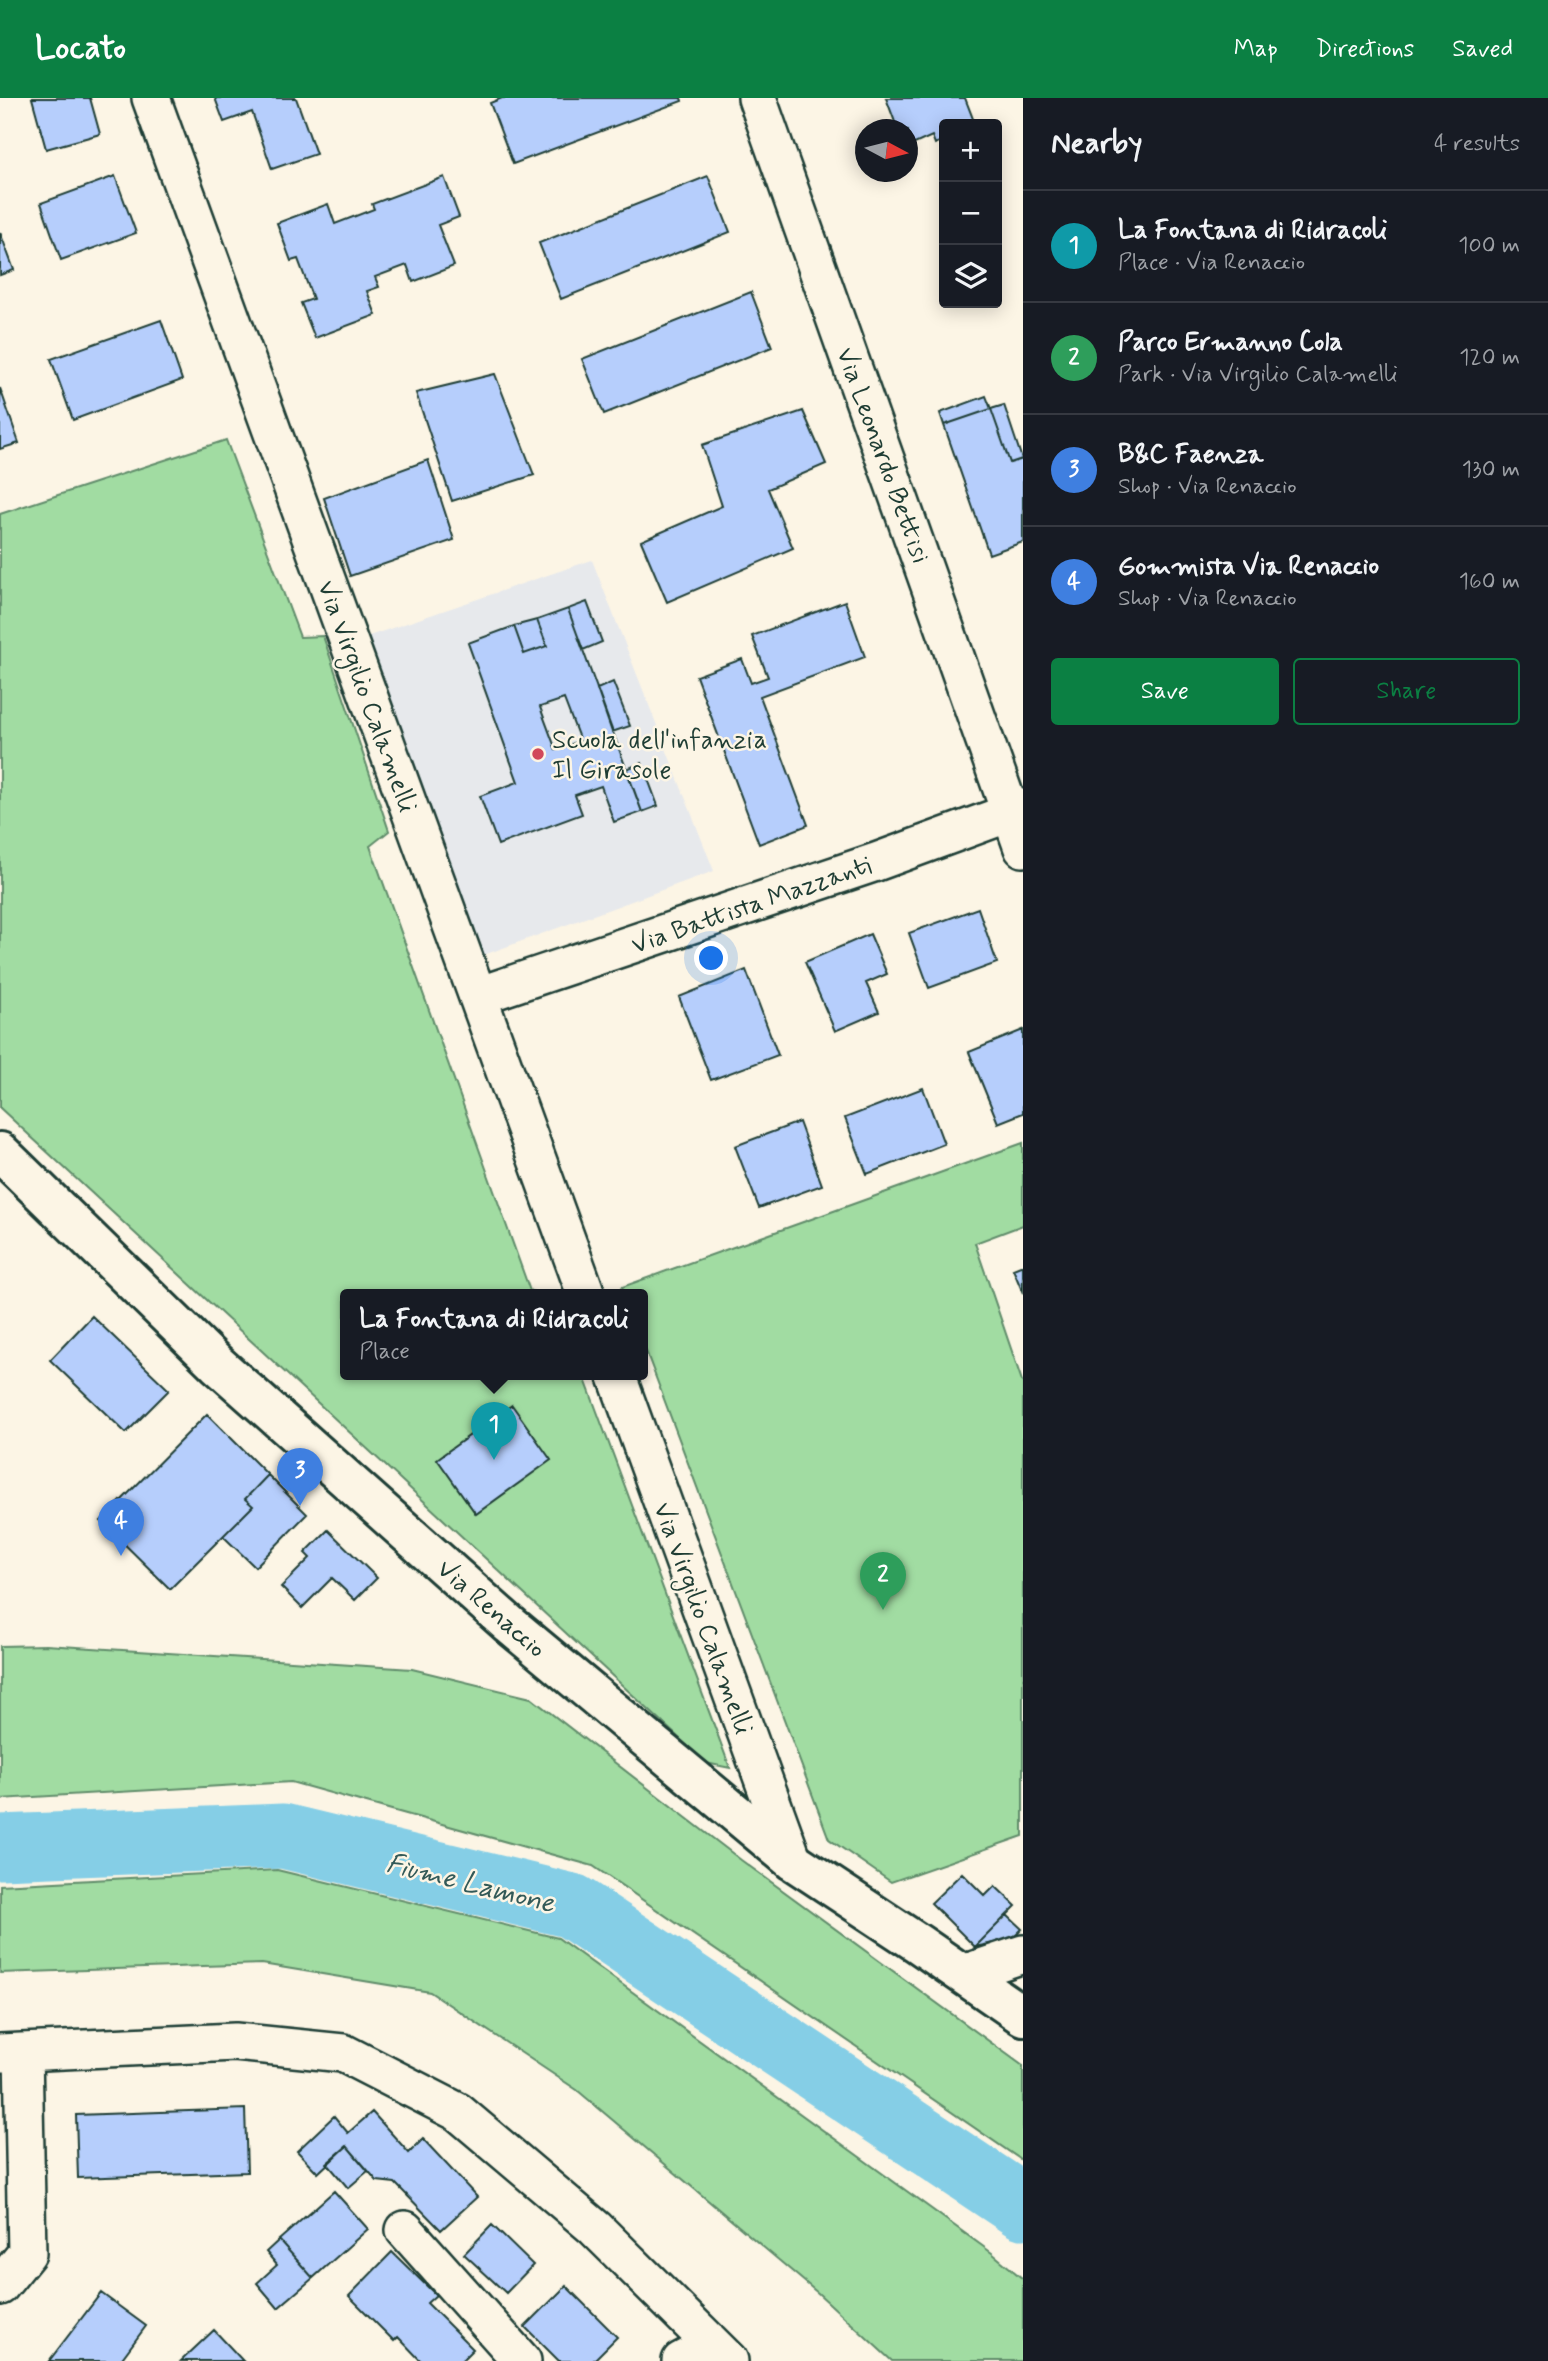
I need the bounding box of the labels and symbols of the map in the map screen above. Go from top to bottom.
north arrow [855,119,918,182]
street label: Via Leonardo Bettisi [827,343,937,568]
street label: Via Virgilio Calamelli [306,576,424,818]
place label: Scuola dell'infanzia Il Girasole [552,724,767,788]
marker: Scuola dell'infanzia Il Girasole [530,746,546,762]
street label: Via Battista Mazzanti [627,849,876,963]
your location [694,941,728,975]
pin: 1 [471,1402,517,1460]
pin: 3 [277,1448,323,1506]
pin: 4 [98,1498,144,1556]
street label: Via Virgilio Calamelli [642,1498,760,1740]
pin: 2 [860,1552,906,1610]
street label: Via Renaccio [429,1553,552,1666]
water label: Fiume Lamone [382,1846,559,1923]

